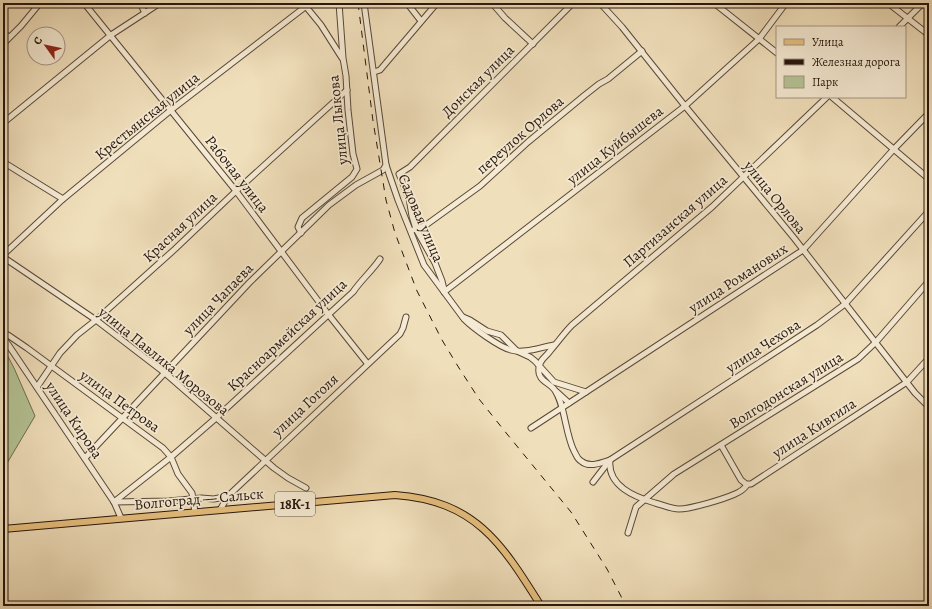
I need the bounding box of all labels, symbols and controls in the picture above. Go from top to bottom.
north arrow [26,26,66,66]
legend [776,26,906,98]
text: С [30,34,46,48]
text: Улица [812,34,844,50]
street label: Донская улица [437,40,519,122]
text: Железная дорога [812,54,901,70]
street label: Крестьянская улица [91,68,204,164]
street label: улица Лыкова [323,74,353,167]
text: Парк [812,74,838,90]
street label: переулок Орлова [472,91,568,179]
street label: улица Куйбышева [562,101,667,190]
street label: Рабочая улица [201,131,274,217]
street label: улица Орлова [739,155,811,238]
street label: Партизанская улица [619,170,731,272]
street label: Садовая улица [393,171,449,265]
street label: Красная улица [139,187,222,267]
street label: улица Романовых [684,238,792,318]
street label: улица Чапаева [178,258,258,340]
street label: Красноармейская улица [223,274,351,396]
street label: улица Павлика Морозова [94,301,234,420]
street label: улица Чехова [721,314,804,378]
street label: Волгодонская улица [725,347,847,433]
street label: улица Петрова [75,365,164,437]
street label: улица Гоголя [267,369,342,442]
street label: улица Кирова [40,377,107,463]
street label: улица Кивгила [767,393,860,463]
street label: Волгоград — Сальск [133,483,265,515]
road number: 18К-1 [275,492,315,516]

